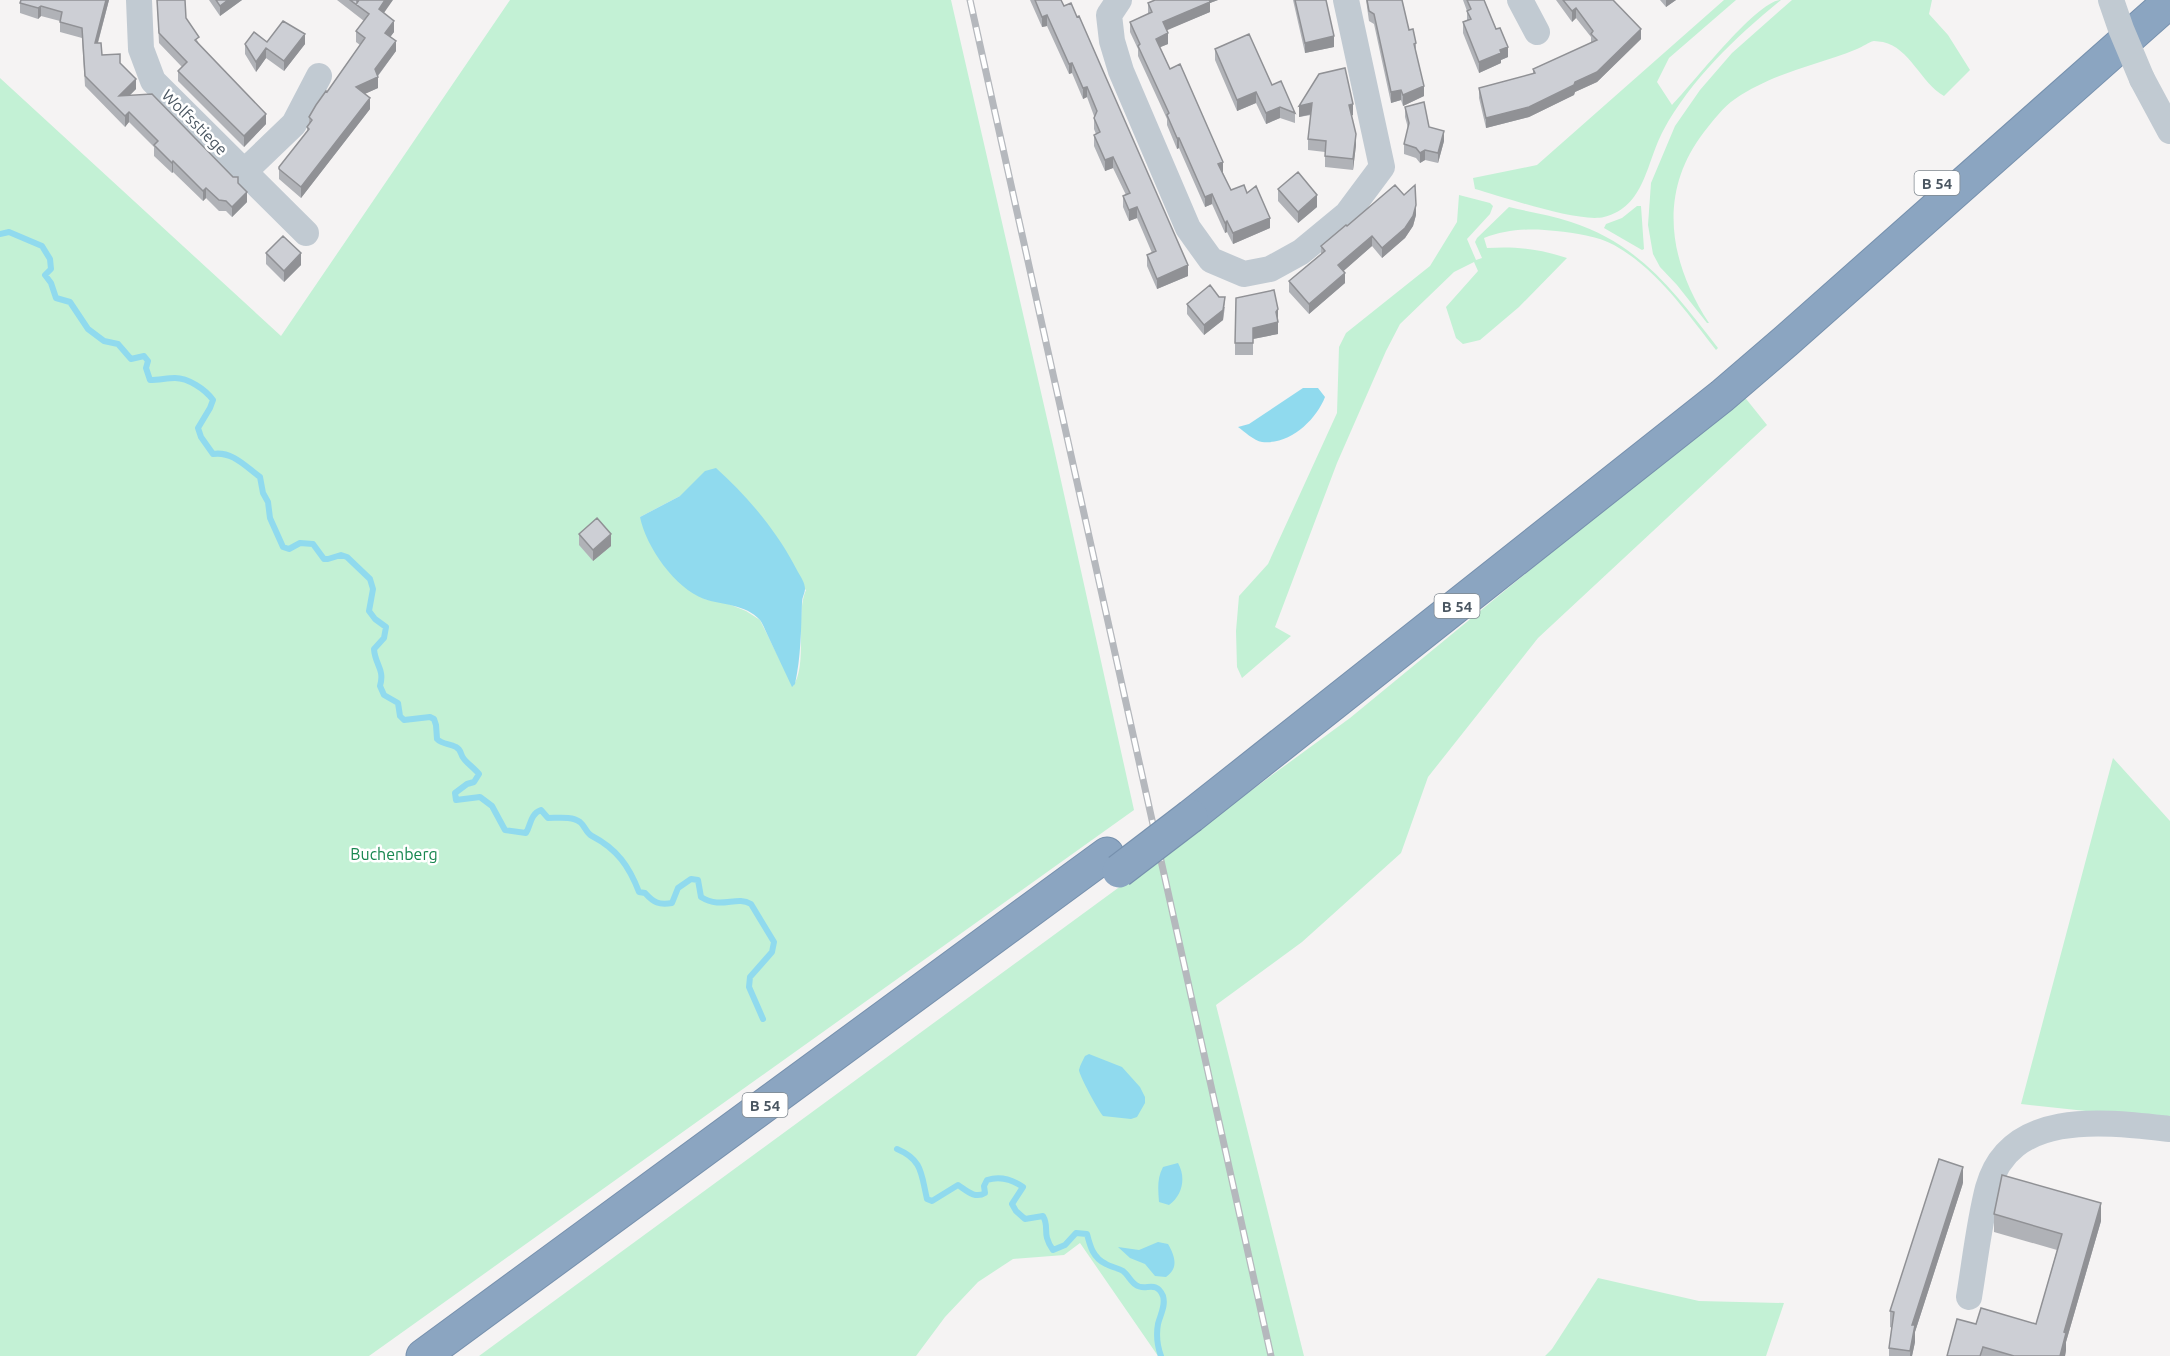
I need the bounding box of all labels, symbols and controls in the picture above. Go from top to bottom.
street label: Wolfsstiege [159,86,231,158]
road number: B 54 [1914,171,1960,195]
road number: B 54 [1434,594,1480,618]
park label: Buchenberg [350,845,438,863]
road number: B 54 [742,1093,788,1117]

